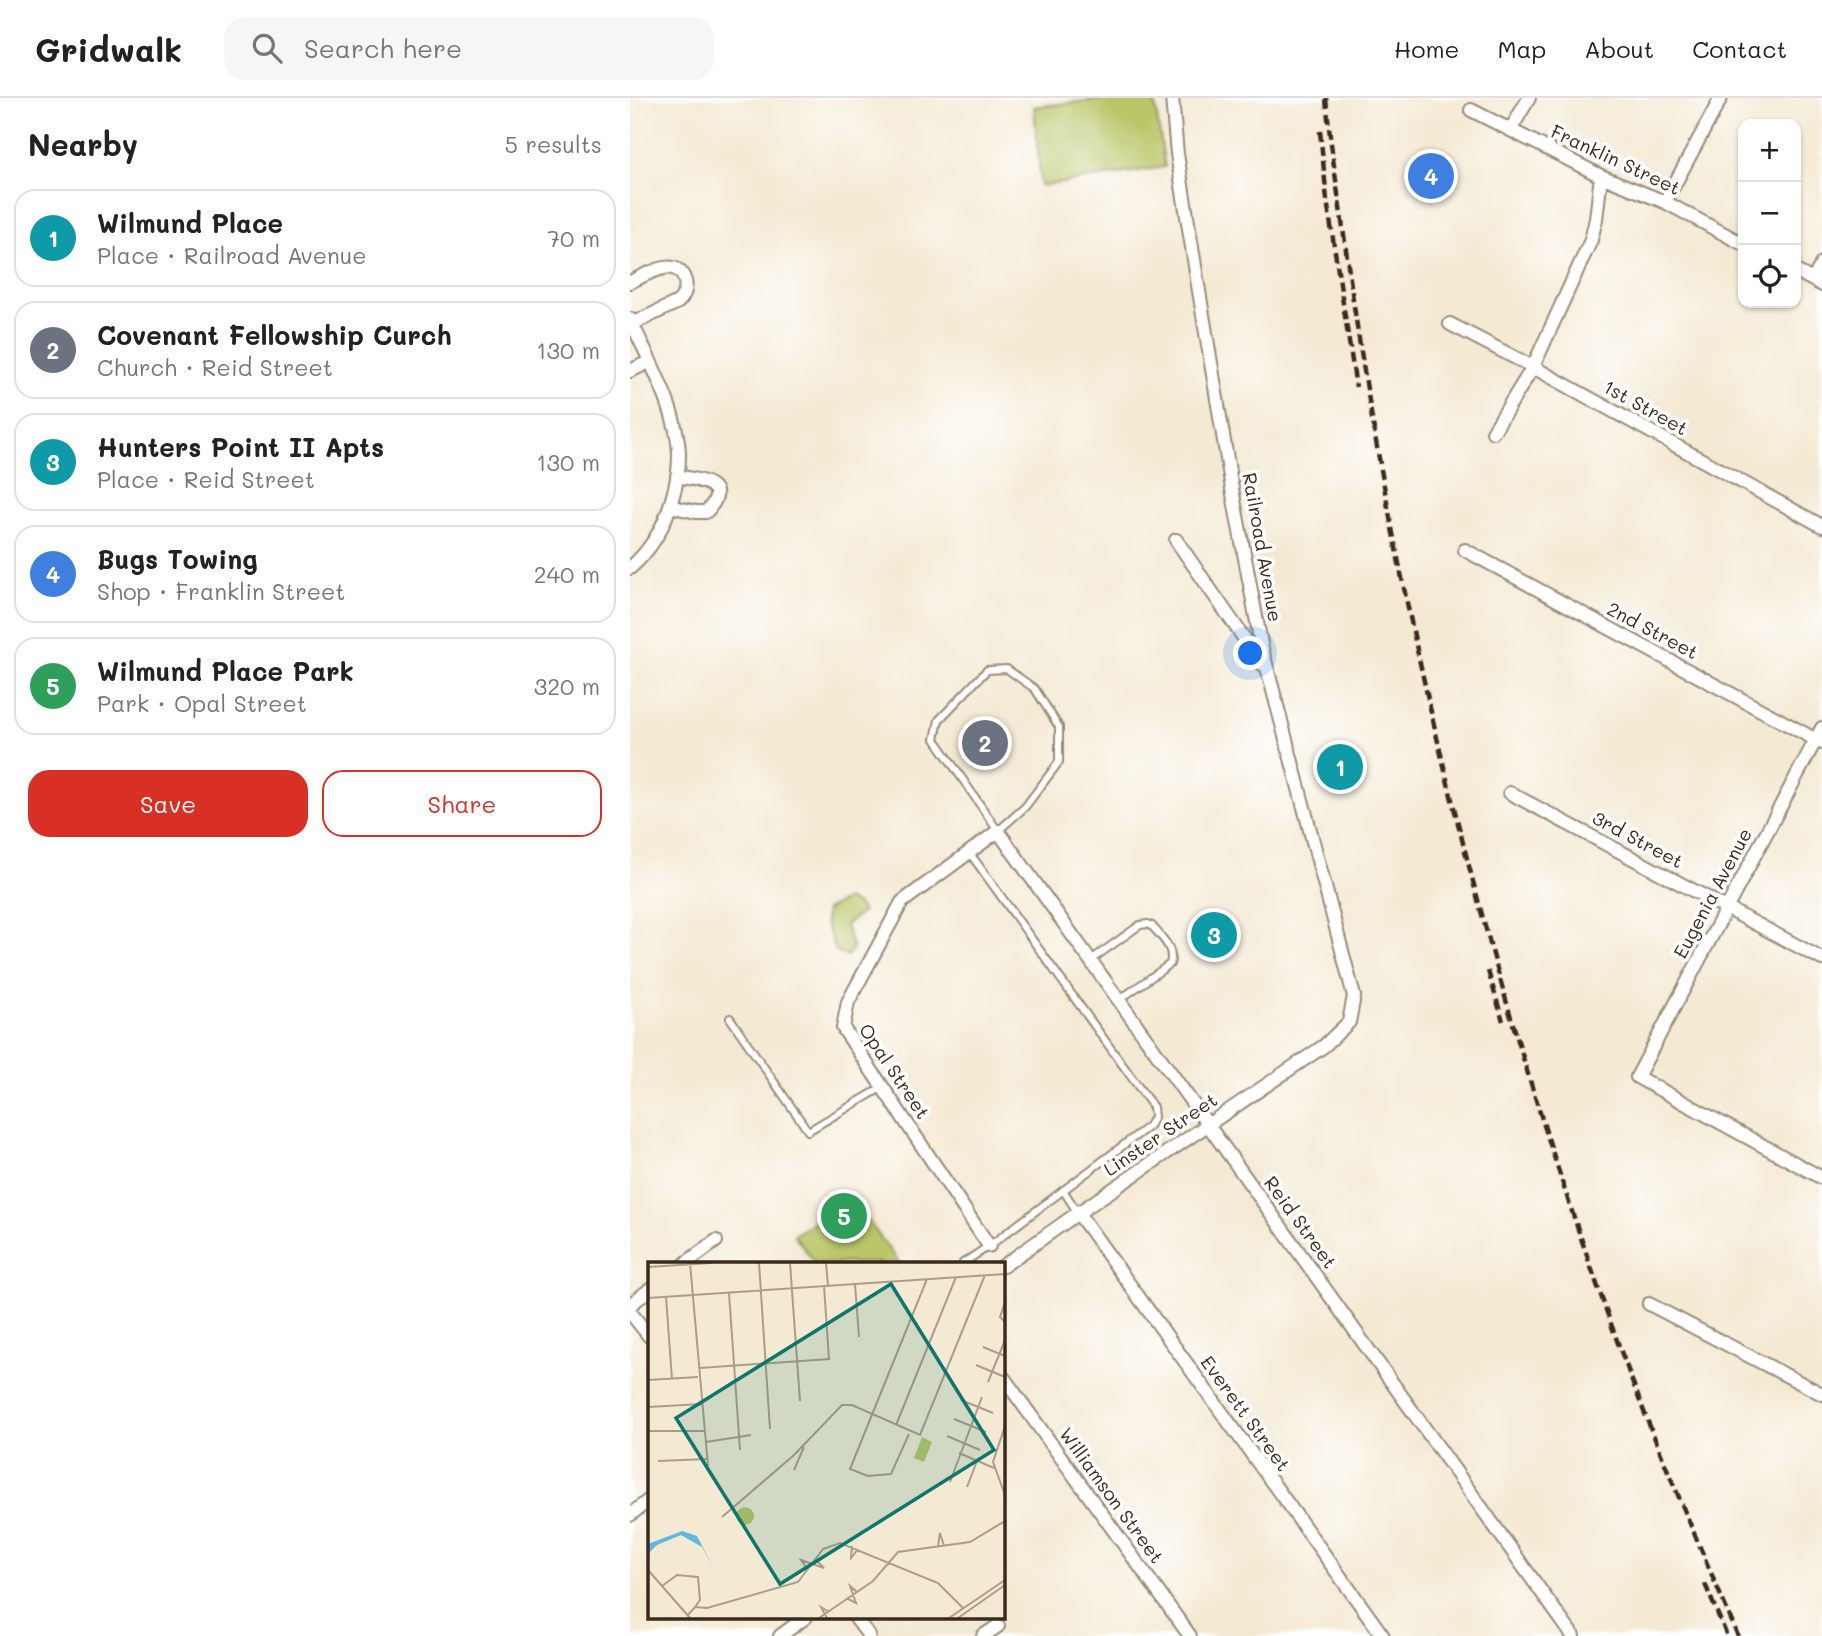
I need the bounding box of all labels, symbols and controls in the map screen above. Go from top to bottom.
search box [224,17,714,80]
text: Gridwalk [35,27,182,70]
icon: search [248,29,286,67]
text: Search here [304,31,462,65]
text: Home [1394,33,1459,64]
text: Map [1497,33,1546,64]
text: About [1584,33,1654,64]
text: Contact [1692,33,1787,64]
street label: Franklin Street [1547,118,1685,200]
map controls [1738,119,1801,308]
button: + [1738,119,1801,182]
text: Nearby [28,124,138,164]
text: 5 results [505,129,602,159]
pin: 4 [1408,150,1454,202]
button: − [1738,182,1801,245]
text: Wilmund Place [97,206,283,240]
text: 1 [48,223,58,253]
text: 70 m [547,223,600,253]
text: Place · Railroad Avenue [97,240,367,270]
button: locate [1738,245,1801,308]
text: Covenant Fellowship Curch [97,318,452,352]
text: 2 [47,335,59,365]
text: 130 m [536,335,600,365]
text: Church · Reid Street [97,352,333,382]
street label: 1st Street [1599,374,1693,440]
text: Hunters Point II Apts [97,430,384,464]
text: 3 [46,447,60,477]
text: 130 m [536,447,600,477]
text: Place · Reid Street [97,464,315,494]
street label: Railroad Avenue [1238,470,1288,624]
text: Bugs Towing [97,542,258,576]
text: 4 [46,559,60,589]
text: 240 m [534,559,600,589]
text: Shop · Franklin Street [97,576,345,606]
street label: 2nd Street [1603,596,1703,664]
your location [1233,636,1267,670]
text: Wilmund Place Park [97,654,354,688]
text: 5 [46,671,60,701]
text: 320 m [534,671,600,701]
text: Park · Opal Street [97,688,307,718]
pin: 2 [962,717,1008,769]
pin: 1 [1317,741,1363,793]
button: Save [28,770,308,837]
button: Share [322,770,602,837]
street label: 3rd Street [1588,805,1688,873]
street label: Eugenia Avenue [1667,824,1757,962]
pin: 3 [1191,909,1237,961]
street label: Opal Street [854,1018,936,1124]
street label: Linster Street [1098,1087,1222,1181]
street label: Reid Street [1259,1171,1343,1273]
pin: 5 [821,1190,867,1242]
inset map [648,1262,1004,1618]
street label: Everett Street [1196,1350,1296,1476]
street label: Williamson Street [1054,1422,1170,1568]

